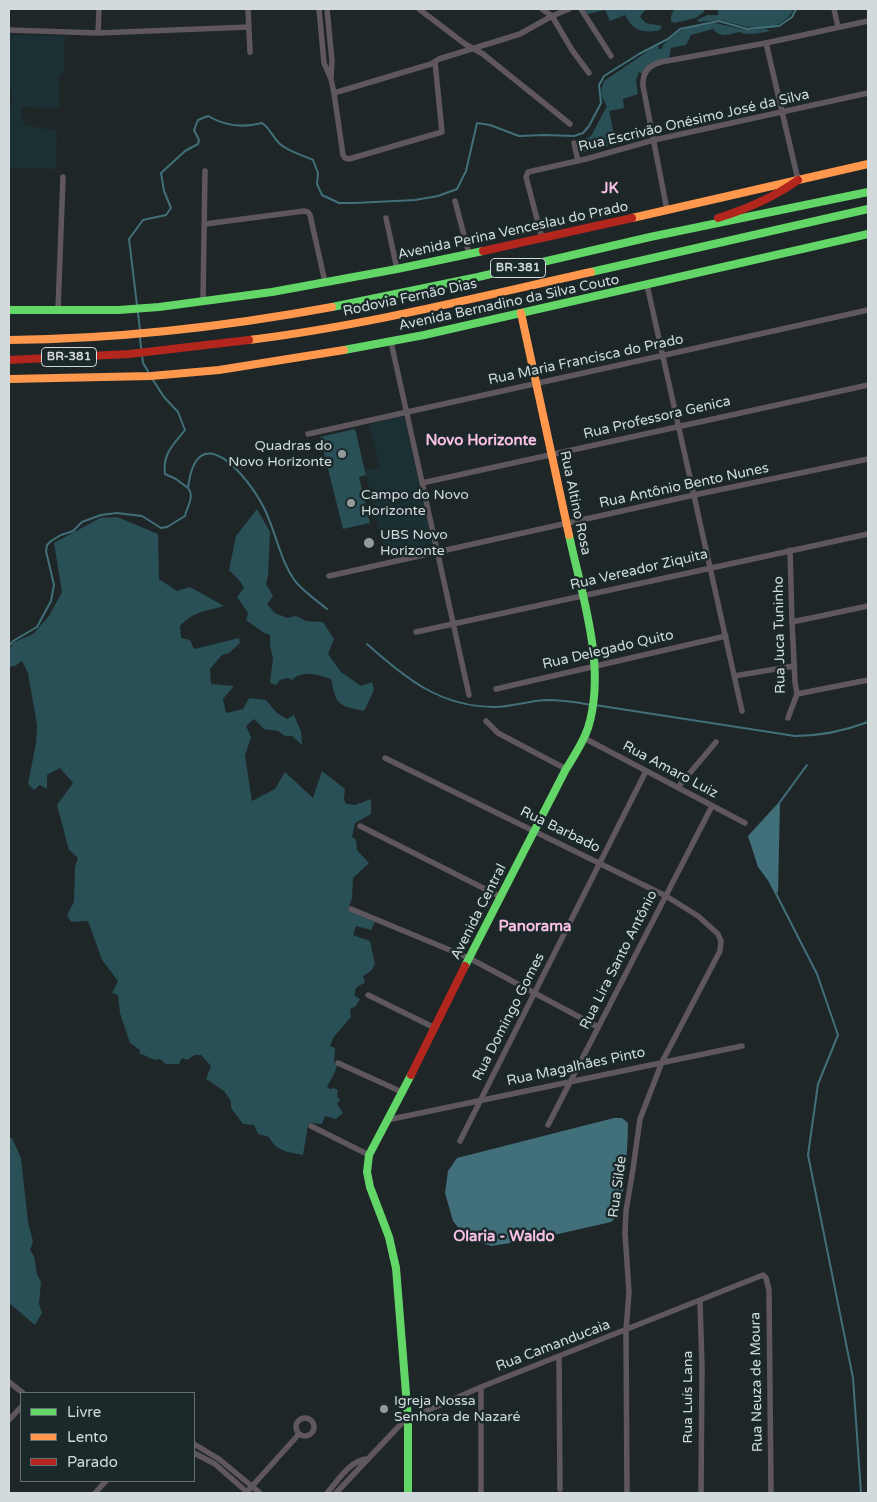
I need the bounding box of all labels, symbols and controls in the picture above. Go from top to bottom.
street label: Rua Escrivão Onésimo José da Silva [577,86,811,156]
district label: JK [601,180,619,198]
street label: Avenida Perina Venceslau do Prado [396,198,630,264]
road number: BR-381 [490,258,546,278]
street label: Avenida Bernadino da Silva Couto [397,271,621,335]
street label: Rodovia Fernão Dias [342,276,478,320]
street label: Rua Maria Francisca do Prado [487,331,685,389]
road number: BR-381 [42,348,96,367]
street label: Rua Professora Genica [582,393,732,443]
district label: Novo Horizonte [425,432,537,450]
place label: Quadras do Novo Horizonte [228,438,332,471]
marker: Quadras do Novo Horizonte [336,448,348,460]
street label: Rua Altino Rosa [556,449,594,557]
street label: Rua Antônio Bento Nunes [598,460,770,512]
place label: Campo do Novo Horizonte [361,487,469,520]
marker: Campo do Novo Horizonte [345,497,357,509]
place label: UBS Novo Horizonte [380,527,448,560]
marker: UBS Novo Horizonte [362,536,376,550]
street label: Rua Vereador Ziquita [569,546,709,594]
street label: Rua Juca Tuninho [771,576,789,694]
street label: Rua Delegado Quito [541,627,675,673]
street label: Rua Amaro Luiz [620,738,720,802]
street label: Rua Barbado [517,803,603,857]
street label: Avenida Central [448,861,510,963]
street label: Rua Lira Santo Antônio [577,888,661,1032]
district label: Panorama [499,918,571,936]
street label: Rua Domingo Gomes [469,950,549,1084]
street label: Rua Magalhães Pinto [505,1044,647,1090]
street label: Rua Silde [605,1155,631,1219]
district label: Olaria - Waldo [453,1228,555,1246]
street label: Rua Neuza de Moura [747,1312,767,1452]
street label: Rua Camanducaia [494,1316,612,1376]
street label: Rua Luís Lana [680,1351,696,1443]
legend [20,1392,195,1482]
place label: Igreja Nossa Senhora de Nazaré [394,1393,520,1425]
text: Livre [67,1403,101,1421]
marker: Igreja Nossa Senhora de Nazaré [378,1403,390,1415]
text: Lento [67,1428,108,1446]
text: Parado [67,1453,118,1471]

